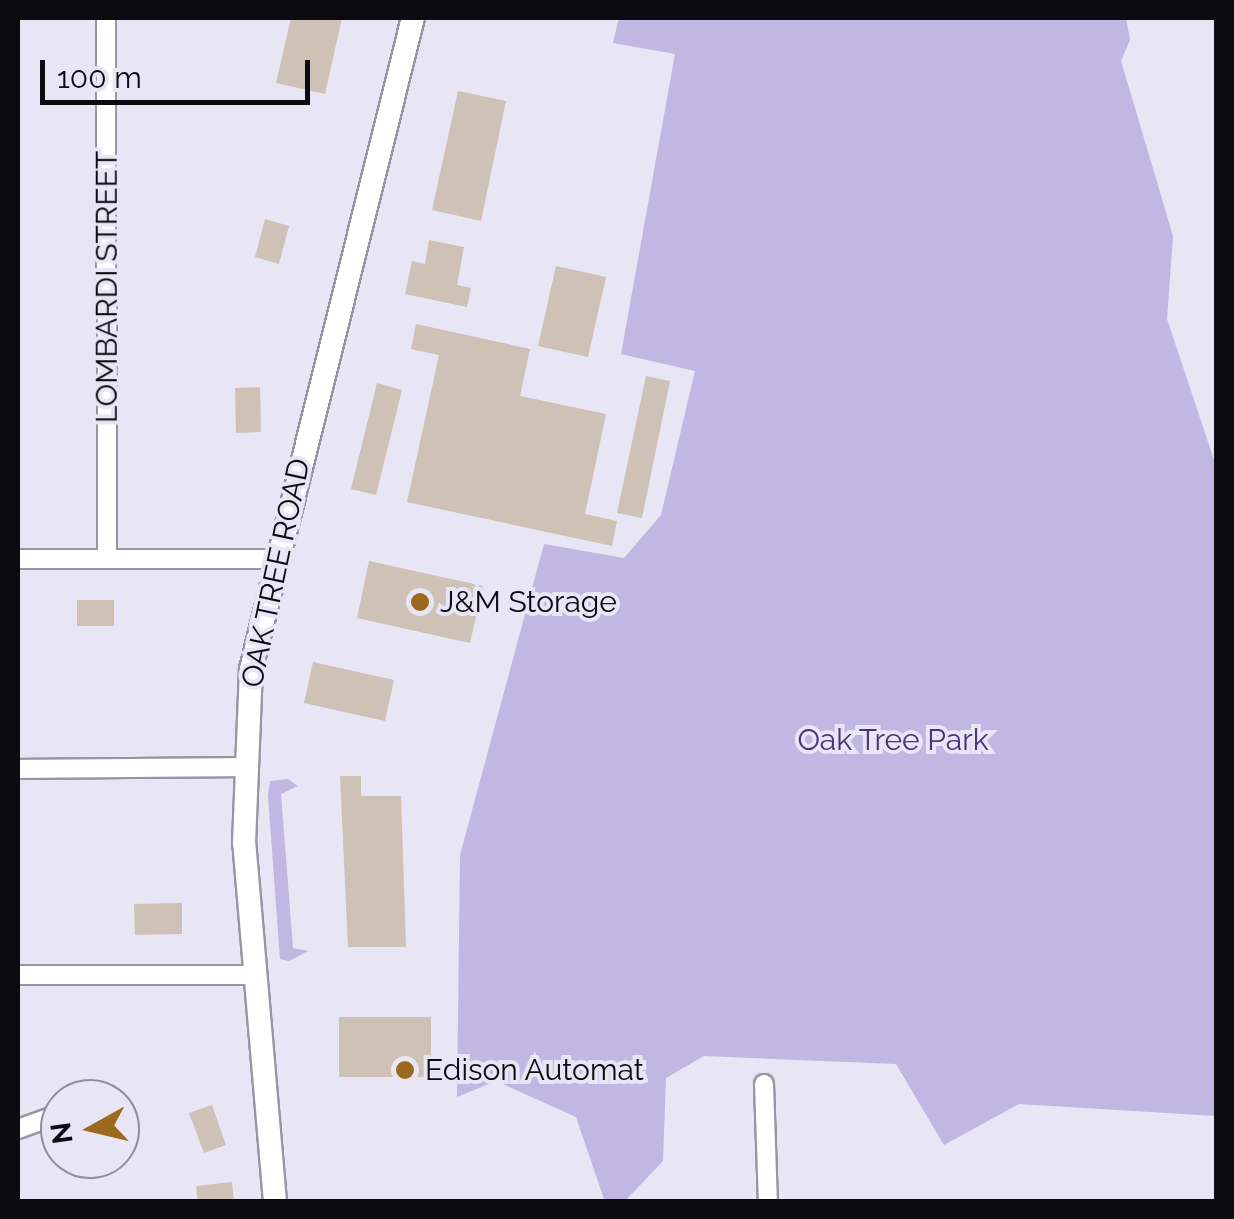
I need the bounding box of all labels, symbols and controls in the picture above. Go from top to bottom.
scale bar [45,40,315,102]
text: 100 m [57,60,142,95]
street label: LOMBARDI STREET [89,151,125,423]
street label: OAK TREE ROAD [234,455,318,691]
place label: J&M Storage [440,584,617,620]
marker: J&M Storage [409,591,431,613]
park label: Oak Tree Park [797,722,989,758]
place label: Edison Automat [425,1052,645,1088]
marker: Edison Automat [394,1059,416,1081]
north arrow [40,1079,140,1179]
text: N [44,1120,80,1146]

